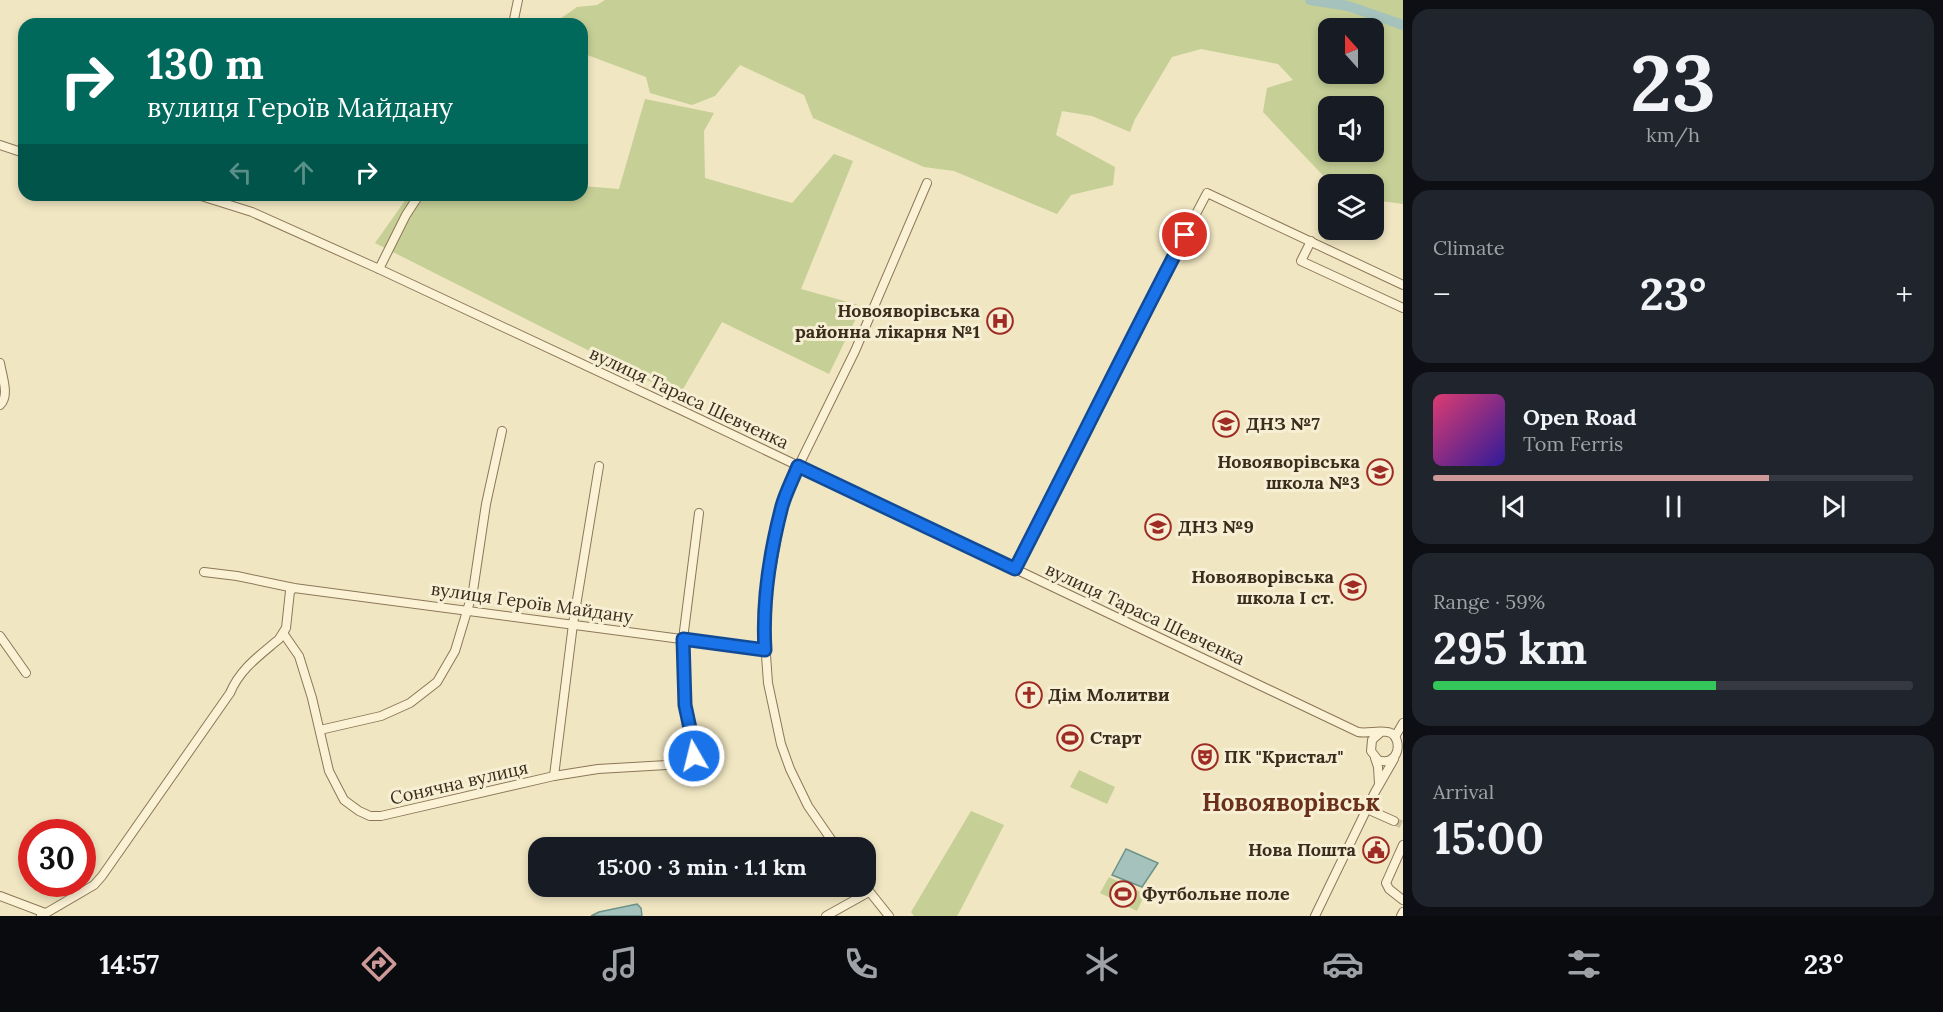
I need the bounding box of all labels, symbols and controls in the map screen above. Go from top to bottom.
north arrow [1318,18,1384,84]
map controls [1318,18,1384,240]
text: 23 [1630,33,1716,132]
text: 130 m [147,37,264,91]
icon: right [48,42,126,120]
text: вулиця Героїв Майдану [147,90,453,124]
button: sound [1318,96,1384,162]
text: km/h [1646,122,1700,147]
icon: left [224,156,257,189]
icon: ahead [287,156,320,189]
icon: right [350,156,383,189]
button: layers [1318,174,1384,240]
pin [1159,209,1210,260]
icon: arrive [1168,218,1201,251]
text: Climate [1433,235,1505,260]
text: 23° [1640,265,1706,322]
text: − [1433,273,1451,315]
text: + [1895,273,1913,315]
place label: Новояворівська районна лікарня №1 [795,299,981,343]
hospital icon: Новояворівська районна лікарня №1 [985,306,1015,336]
street label: вулиця Тараса Шевченка [586,341,792,454]
text: Open Road [1523,403,1637,431]
school or university icon: ДНЗ №7 [1211,409,1241,439]
place label: ДНЗ №7 [1246,412,1321,435]
text: Tom Ferris [1523,431,1623,456]
place label: Новояворівська школа №3 [1217,450,1361,494]
school or university icon: Новояворівська школа №3 [1365,457,1395,487]
icon: previous [1497,490,1530,523]
icon: pause [1657,490,1690,523]
icon: next [1817,490,1850,523]
school or university icon: ДНЗ №9 [1143,512,1173,542]
place label: ДНЗ №9 [1178,515,1254,538]
street label: вулиця Тараса Шевченка [1042,557,1248,670]
place label: Новояворівська школа І ст. [1191,565,1335,609]
school or university icon: Новояворівська школа І ст. [1338,572,1368,602]
street label: вулиця Героїв Майдану [429,577,635,628]
text: Range · 59% [1433,589,1545,614]
text: 295 km [1433,619,1587,676]
church icon: Дім Молитви [1014,680,1044,710]
place label: Дім Молитви [1048,683,1170,706]
sports icon: Старт [1055,723,1085,753]
position arrow [662,724,726,788]
place label: Старт [1090,726,1142,749]
theatre icon: ПК "Кристал" [1190,742,1220,772]
place label: ПК "Кристал" [1224,745,1343,768]
street label: Сонячна вулиця [388,755,530,810]
text: Arrival [1433,779,1494,804]
district label: Новояворівськ [1202,787,1380,818]
text: 15:00 [1433,809,1544,866]
speed limit sign: 30 [18,819,96,897]
public building icon: Нова Пошта [1361,835,1391,865]
place label: Нова Пошта [1248,838,1357,861]
text: 15:00 · 3 min · 1.1 km [597,853,807,881]
sports icon: Футбольне поле [1108,879,1138,909]
place label: Футбольне поле [1142,882,1290,905]
icon: directions [358,943,400,985]
icon: music [599,943,641,985]
icon: phone [840,943,882,985]
icon: climate [1081,943,1123,985]
icon: car [1322,943,1364,985]
icon: filters [1563,943,1605,985]
text: 14:57 [99,947,159,981]
text: 23° [1804,947,1843,981]

